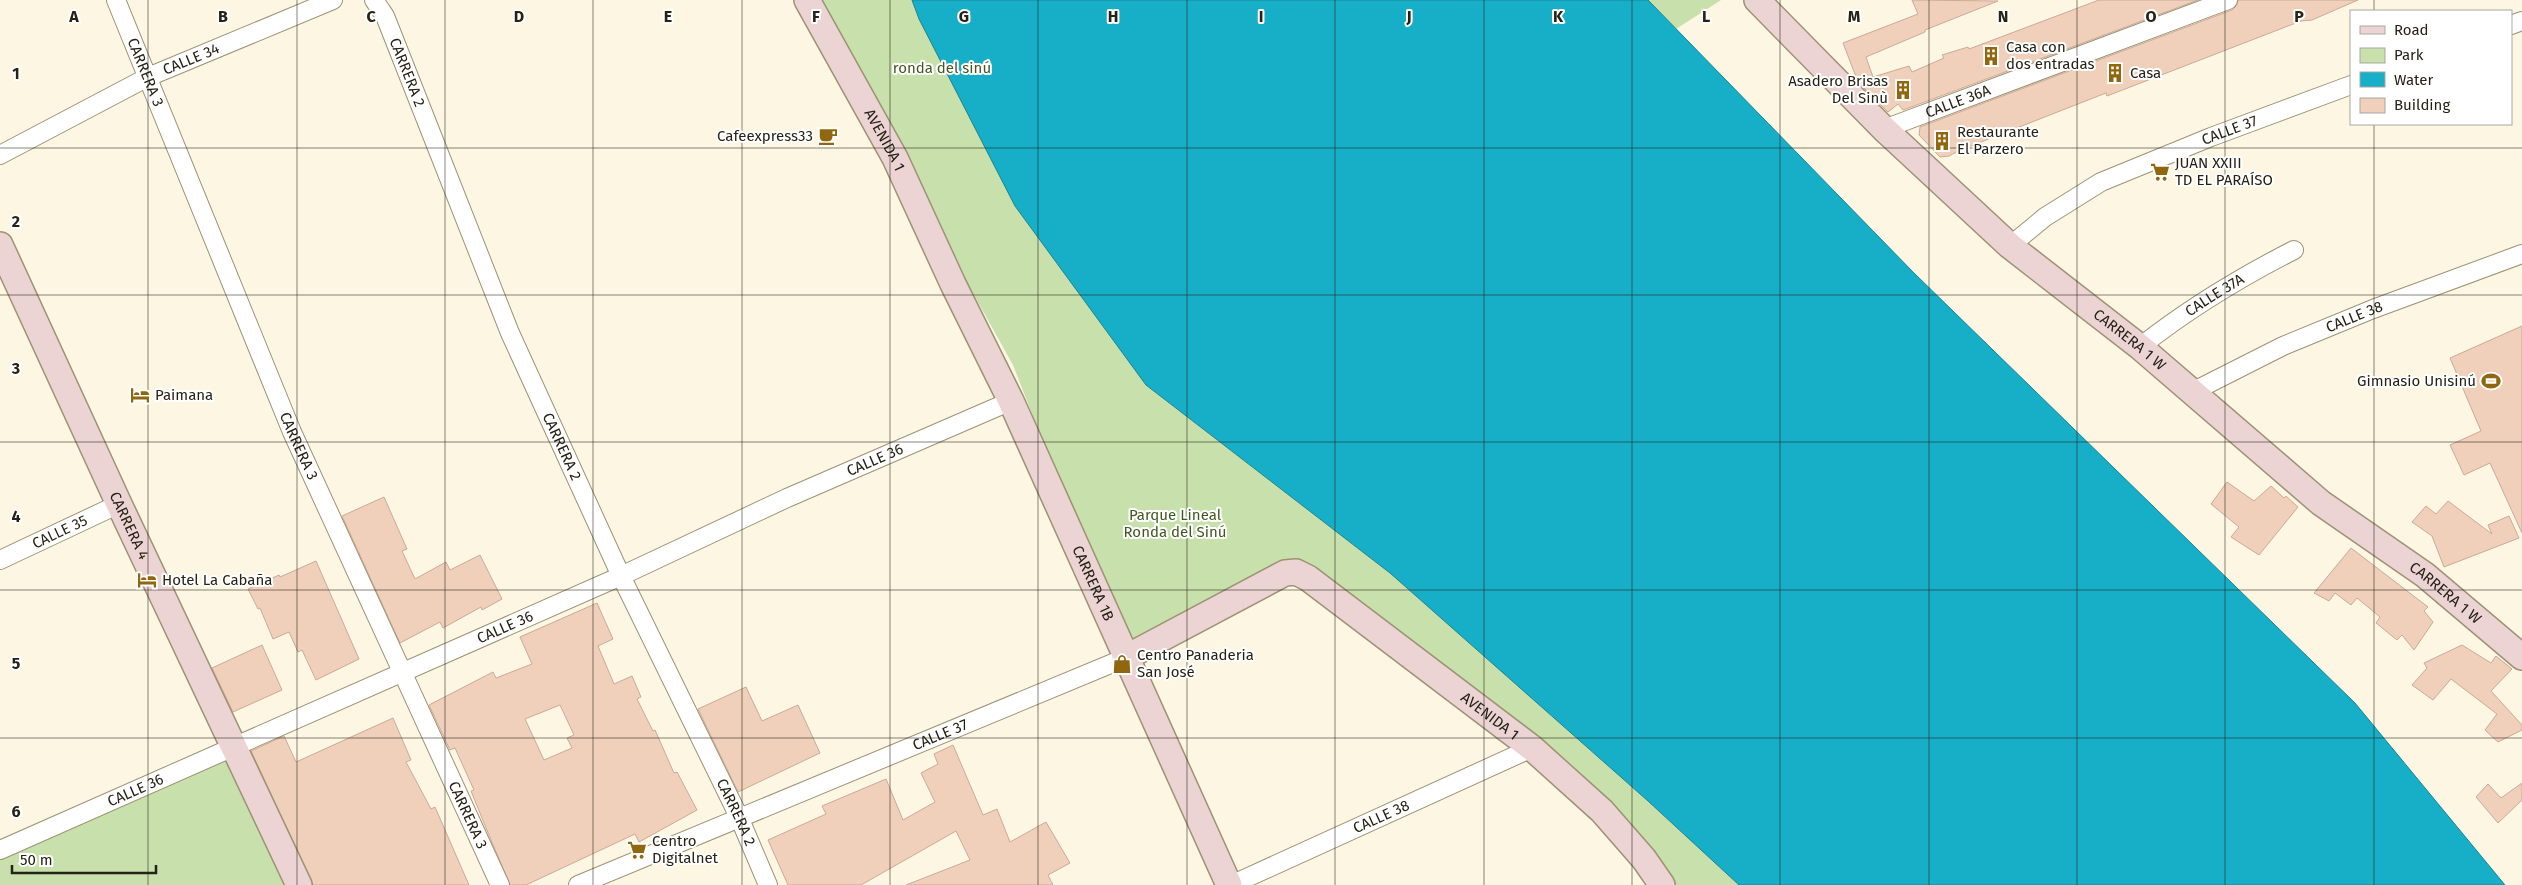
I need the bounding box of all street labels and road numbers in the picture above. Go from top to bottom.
street label: CARRERA 3 [123,35,167,109]
street label: CARRERA 2 [386,35,429,109]
street label: CALLE 34 [160,39,222,79]
street label: CALLE 36A [1923,81,1993,122]
street label: AVENIDA 1 [860,106,909,174]
street label: CALLE 37 [2199,111,2260,149]
street label: CALLE 37A [2182,270,2248,320]
street label: CALLE 38 [2323,297,2385,336]
street label: CARRERA 1 W [2090,305,2170,375]
street label: CARRERA 3 [276,409,322,483]
street label: CARRERA 2 [539,410,585,483]
street label: CALLE 36 [844,440,906,480]
street label: CARRERA 4 [106,489,153,562]
street label: CALLE 35 [29,511,90,553]
street label: CARRERA 1B [1068,543,1118,624]
street label: CARRERA 1 W [2406,558,2485,628]
street label: CALLE 36 [474,607,536,647]
street label: AVENIDA 1 [1457,688,1522,744]
street label: CALLE 37 [910,715,971,754]
street label: CALLE 36 [105,770,166,810]
street label: CARRERA 2 [713,775,759,849]
street label: CARRERA 3 [445,778,491,852]
street label: CALLE 38 [1350,796,1412,837]

